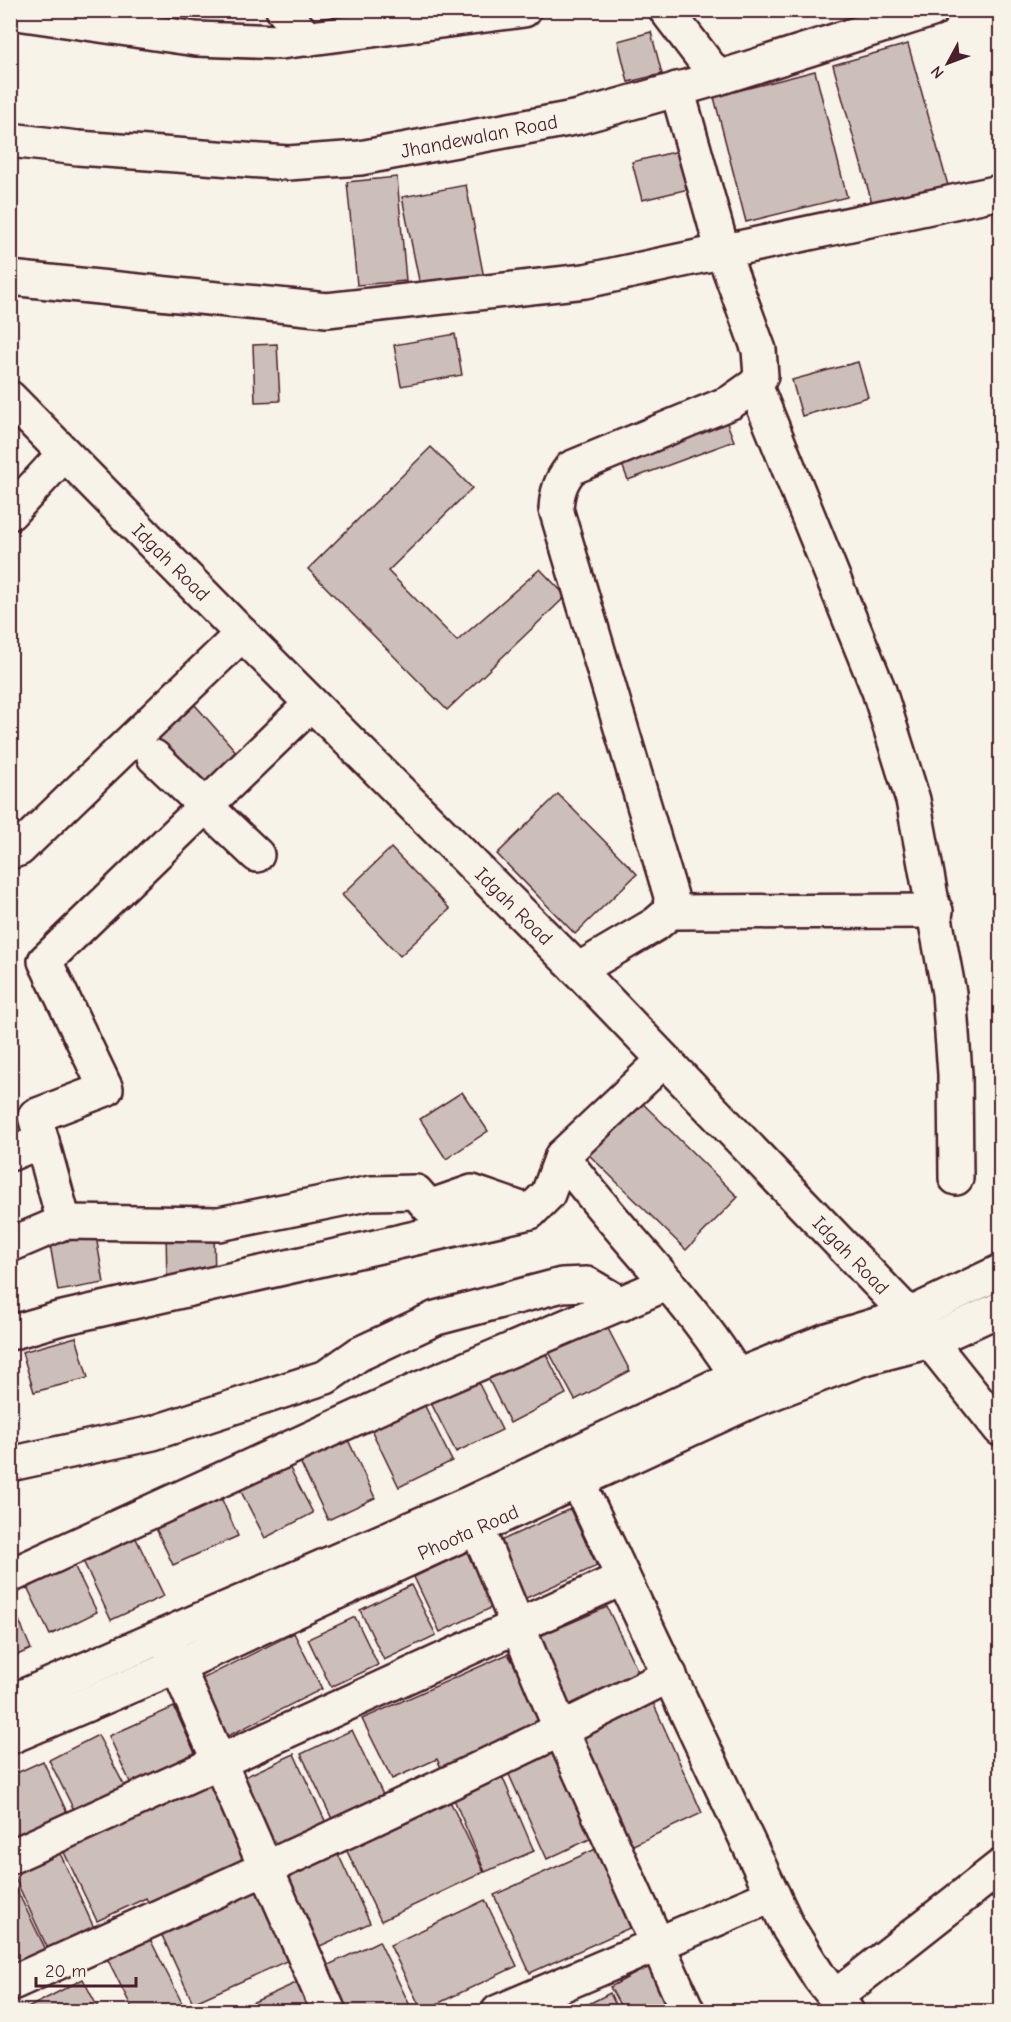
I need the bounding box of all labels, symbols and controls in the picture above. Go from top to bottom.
north arrow [918,33,978,93]
text: N [927,62,948,82]
street label: Jhandewalan Road [399,110,560,163]
street label: Idgah Road [127,519,214,606]
street label: Idgah Road [470,863,557,950]
street label: Idgah Road [808,1211,894,1299]
street label: Phoota Road [414,1500,522,1565]
scale bar [36,1950,136,1988]
text: 20 m [45,1961,86,1982]

